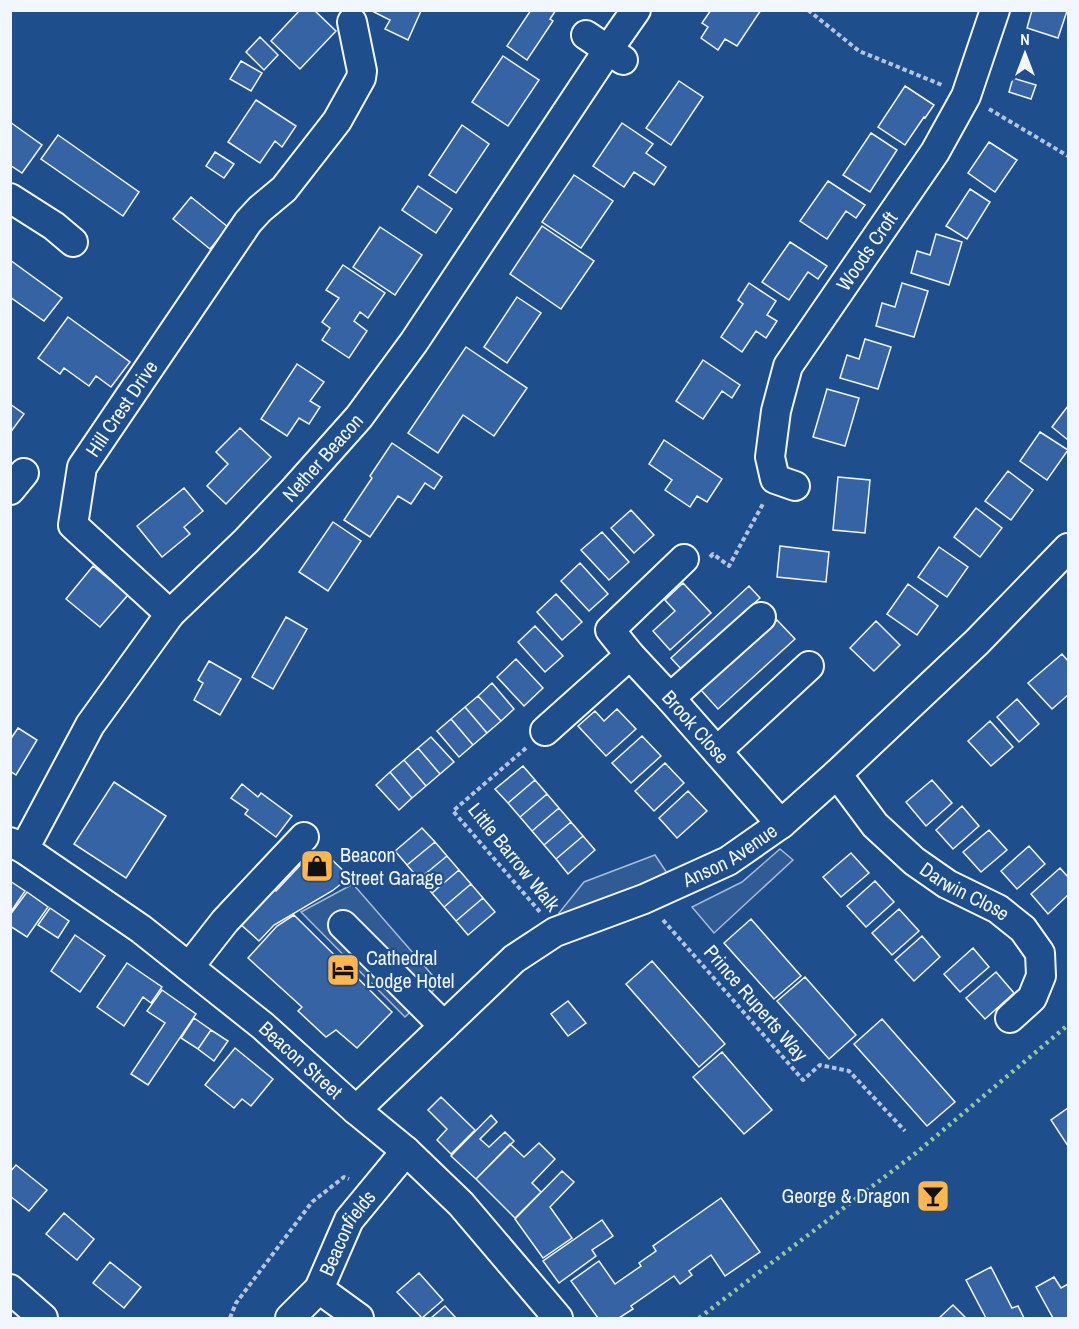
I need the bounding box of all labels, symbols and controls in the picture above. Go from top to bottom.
north arrow [995,24,1055,84]
text: N [1020,28,1030,50]
street label: Woods Croft [830,205,904,296]
street label: Hill Crest Drive [79,355,164,462]
street label: Nether Beacon [276,407,369,507]
street label: Brook Close [656,684,736,769]
street label: Little Barrow Walk [462,797,567,917]
street label: Anson Avenue [677,817,782,893]
place label: Beacon Street Garage [340,841,443,891]
shop icon: Beacon Street Garage [299,848,335,884]
street label: Darwin Close [915,855,1016,926]
street label: Prince Ruperts Way [698,939,815,1067]
place label: Cathedral Lodge Hotel [366,944,454,994]
hotel icon: Cathedral Lodge Hotel [325,952,361,988]
street label: Beacon Street [253,1015,349,1105]
bar icon: George & Dragon [915,1178,951,1214]
place label: George & Dragon [781,1182,910,1209]
street label: Beaconfields [312,1184,381,1280]

